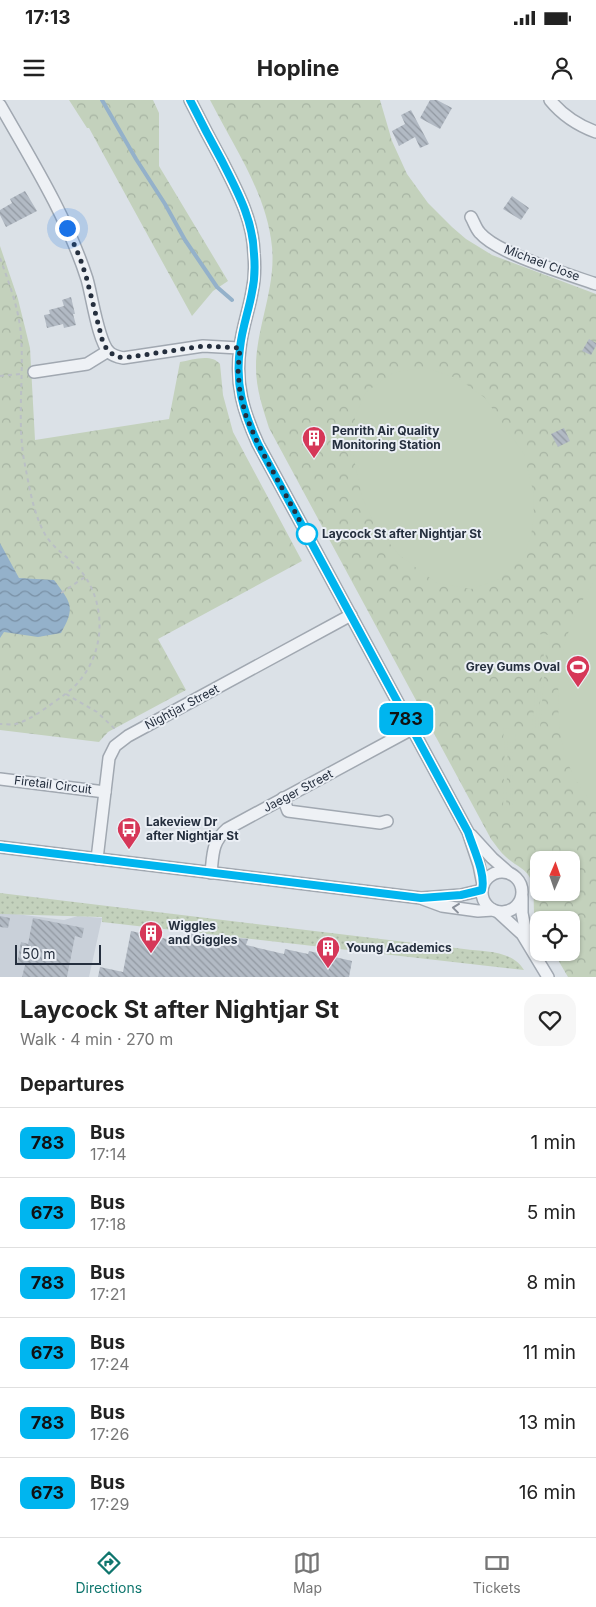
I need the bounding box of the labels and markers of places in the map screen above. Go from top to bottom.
place label: Penrith Air Quality Monitoring Station [332,423,441,452]
building icon: Penrith Air Quality Monitoring Station [301,425,327,459]
marker: Laycock St after Nightjar St [296,523,318,545]
place label: Laycock St after Nightjar St [322,526,482,541]
sports icon: Grey Gums Oval [565,654,591,688]
place label: Grey Gums Oval [466,659,560,674]
place label: Lakeview Dr after Nightjar St [146,814,239,843]
bus stop icon: Lakeview Dr after Nightjar St [116,816,142,850]
place label: Wiggles and Giggles [168,918,238,947]
building icon: Wiggles and Giggles [138,920,164,954]
building icon: Young Academics [315,935,341,969]
place label: Young Academics [346,940,452,955]

